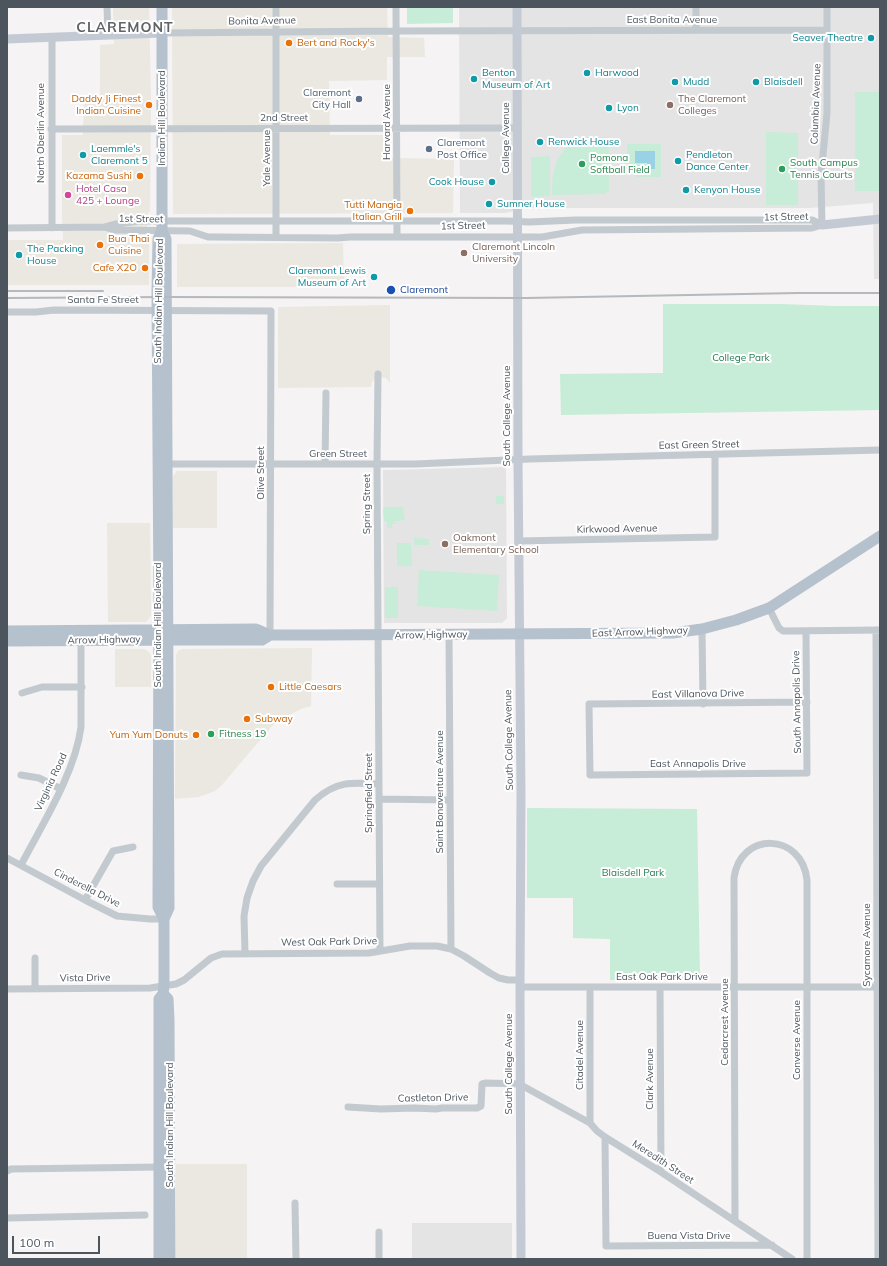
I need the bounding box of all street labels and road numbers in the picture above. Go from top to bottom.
street label: Bonita Avenue [228,14,296,28]
street label: East Bonita Avenue [627,14,717,26]
street label: Columbia Avenue [809,63,823,145]
street label: Indian Hill Boulevard [156,70,168,166]
street label: North Oberlin Avenue [35,83,47,183]
street label: Harvard Avenue [381,84,393,160]
street label: College Avenue [500,102,512,174]
street label: 2nd Street [260,112,308,124]
street label: Yale Avenue [261,130,273,186]
street label: 1st Street [764,211,808,223]
street label: 1st Street [119,213,163,225]
street label: 1st Street [441,220,485,232]
street label: South Indian Hill Boulevard [152,238,166,364]
street label: Santa Fe Street [67,294,139,306]
street label: South College Avenue [501,366,513,466]
street label: East Green Street [659,438,739,452]
street label: Olive Street [255,446,267,500]
street label: Green Street [309,448,367,460]
street label: Spring Street [361,474,373,534]
street label: Kirkwood Avenue [576,522,658,536]
street label: South Indian Hill Boulevard [152,562,164,688]
street label: East Arrow Highway [592,624,688,640]
street label: Arrow Highway [394,628,468,642]
street label: Arrow Highway [67,633,141,647]
street label: South Annapolis Drive [790,650,804,754]
street label: East Villanova Drive [652,687,744,701]
street label: South College Avenue [502,689,516,791]
street label: Saint Bonaventure Avenue [434,730,446,854]
street label: Virginia Road [32,751,70,813]
street label: Springfield Street [363,753,375,833]
street label: East Annapolis Drive [650,758,746,770]
street label: Cinderella Drive [52,866,122,910]
street label: Sycamore Avenue [861,903,873,987]
street label: West Oak Park Drive [281,935,377,949]
street label: East Oak Park Drive [616,971,708,983]
street label: Vista Drive [60,972,110,984]
street label: Cedarcrest Avenue [719,978,731,1066]
street label: Converse Avenue [791,1000,803,1080]
street label: South College Avenue [503,1014,515,1114]
street label: Citadel Avenue [574,1020,586,1090]
street label: Clark Avenue [644,1048,656,1110]
street label: South Indian Hill Boulevard [164,1062,176,1188]
street label: Castleton Drive [398,1091,468,1105]
street label: Meredith Street [630,1138,696,1186]
street label: Buena Vista Drive [647,1230,731,1242]

